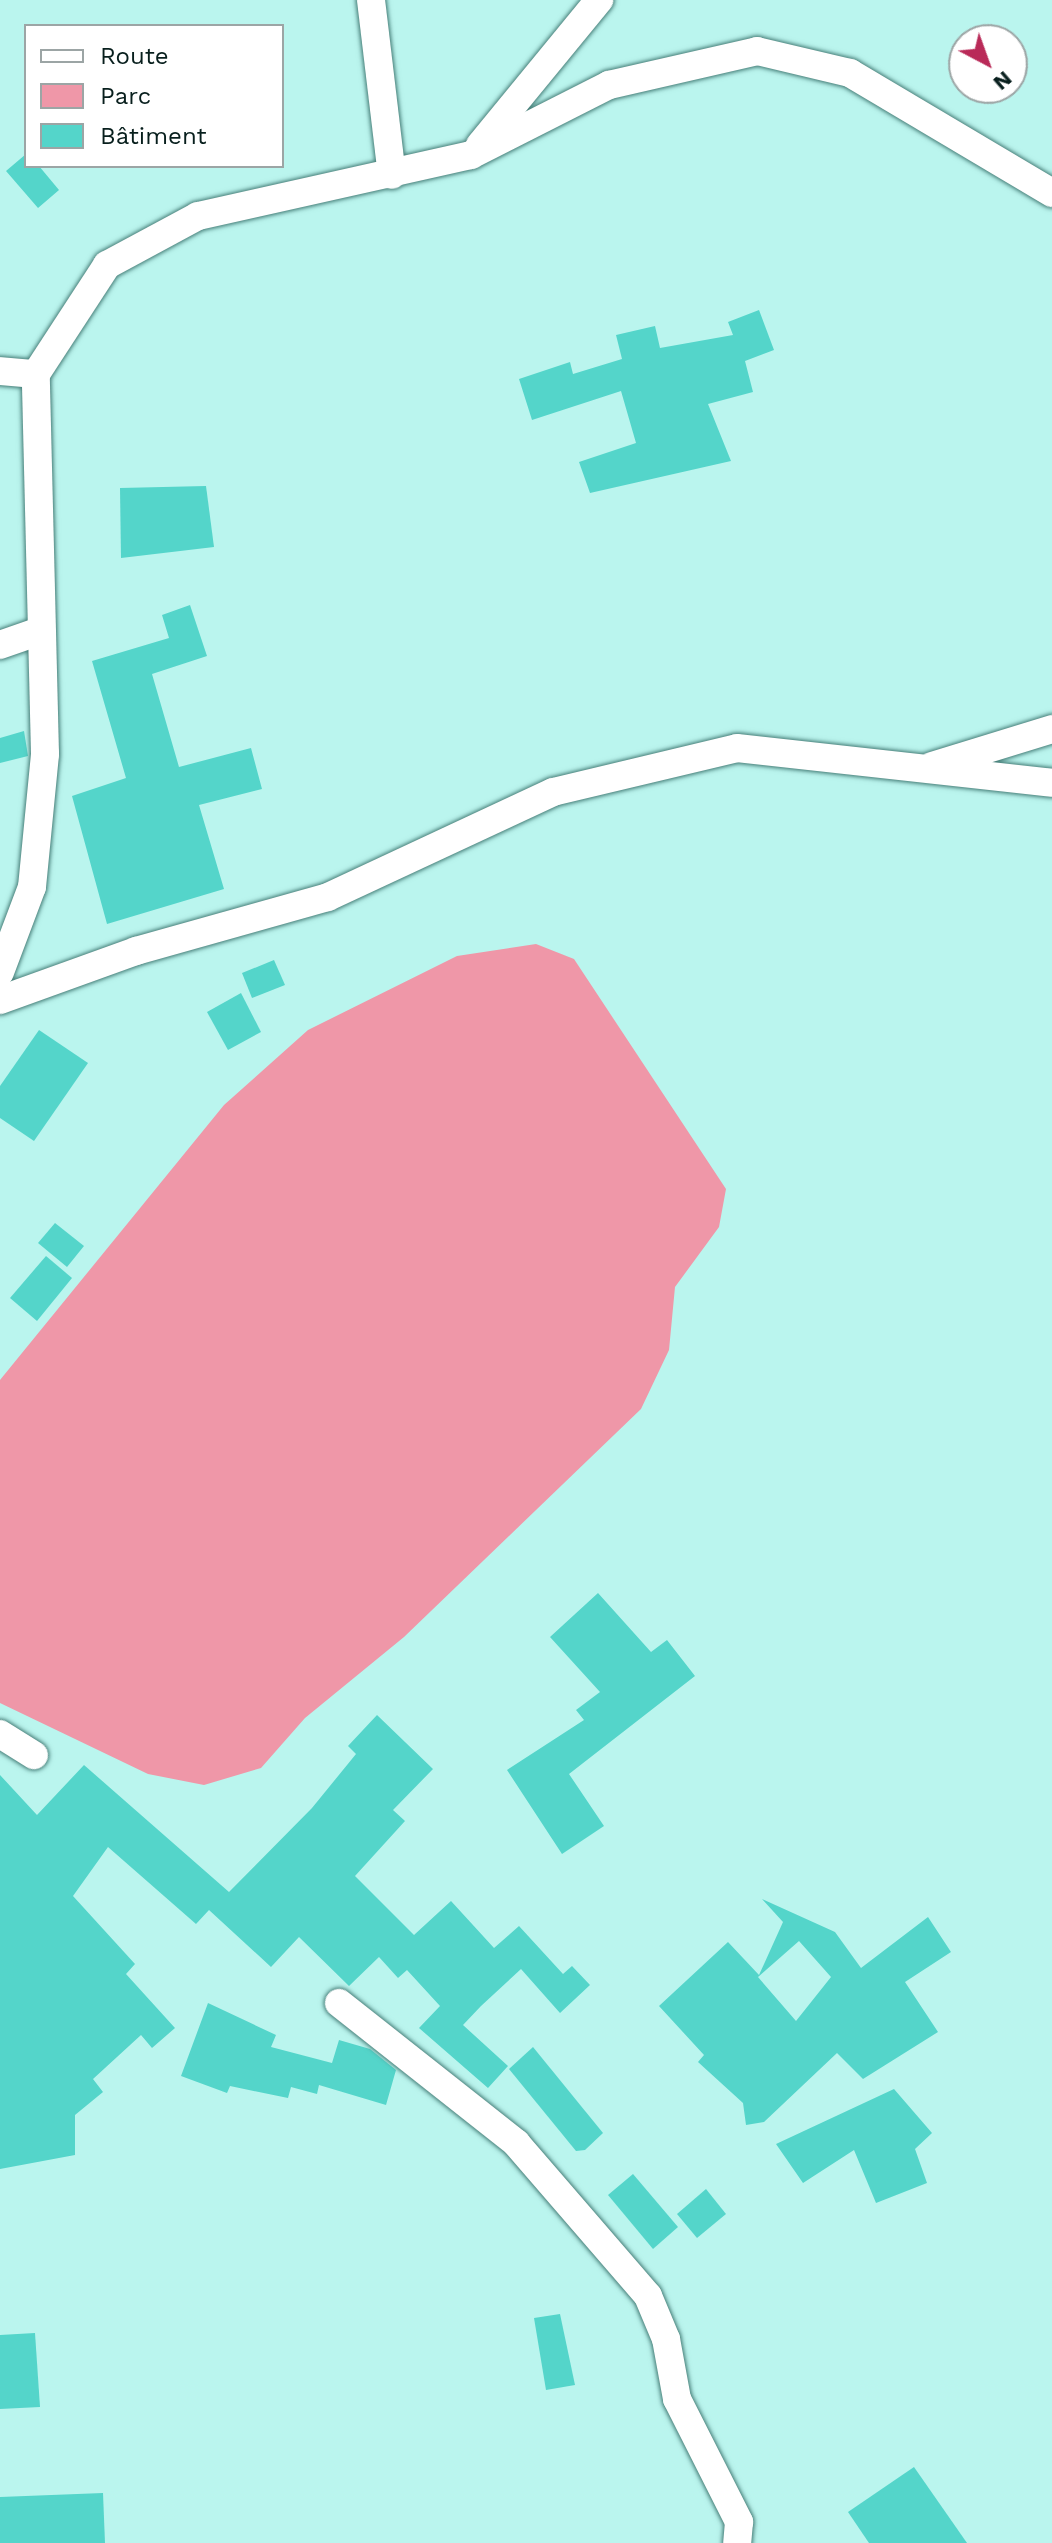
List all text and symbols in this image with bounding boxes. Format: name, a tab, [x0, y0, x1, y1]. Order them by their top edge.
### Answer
legend	[24, 24, 284, 168]
north arrow	[948, 24, 1028, 104]
text: Route	[100, 42, 169, 70]
text: N	[988, 66, 1017, 96]
text: Parc	[100, 82, 151, 110]
text: Bâtiment	[100, 122, 207, 150]

